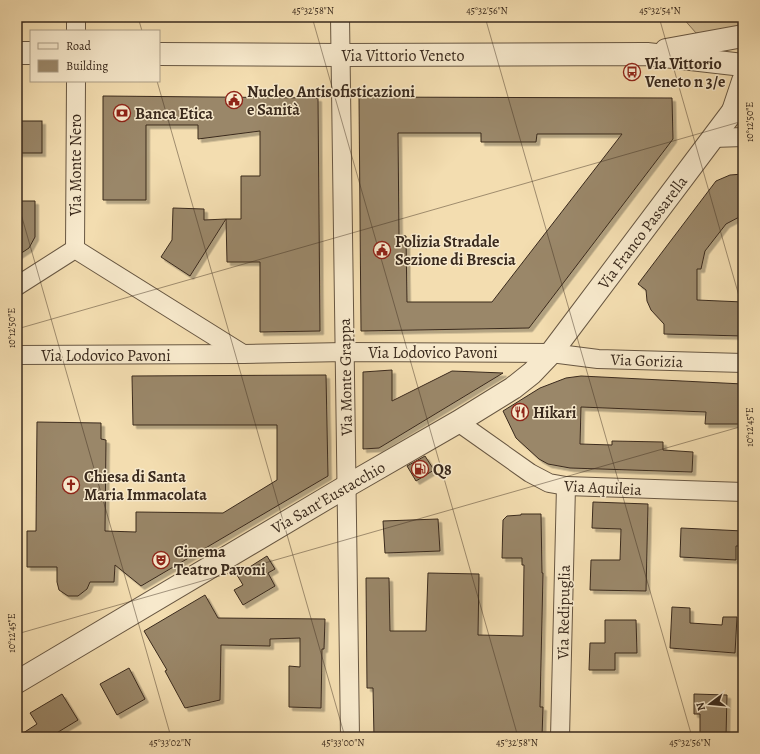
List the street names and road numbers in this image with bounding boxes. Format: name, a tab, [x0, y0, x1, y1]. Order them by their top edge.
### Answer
street label: Via Vittorio Veneto	[340, 45, 465, 67]
street label: Via Monte Nero	[65, 114, 87, 217]
street label: Via Franco Passarella	[592, 171, 693, 295]
street label: Via Monte Grappa	[334, 317, 358, 437]
street label: Via Lodovico Pavoni	[367, 342, 498, 364]
street label: Via Lodovico Pavoni	[40, 345, 171, 367]
street label: Via Gorizia	[609, 349, 684, 373]
street label: Via Sant'Eustacchio	[267, 456, 389, 540]
street label: Via Aquileia	[563, 475, 643, 501]
street label: Via Redipuglia	[552, 564, 576, 661]

